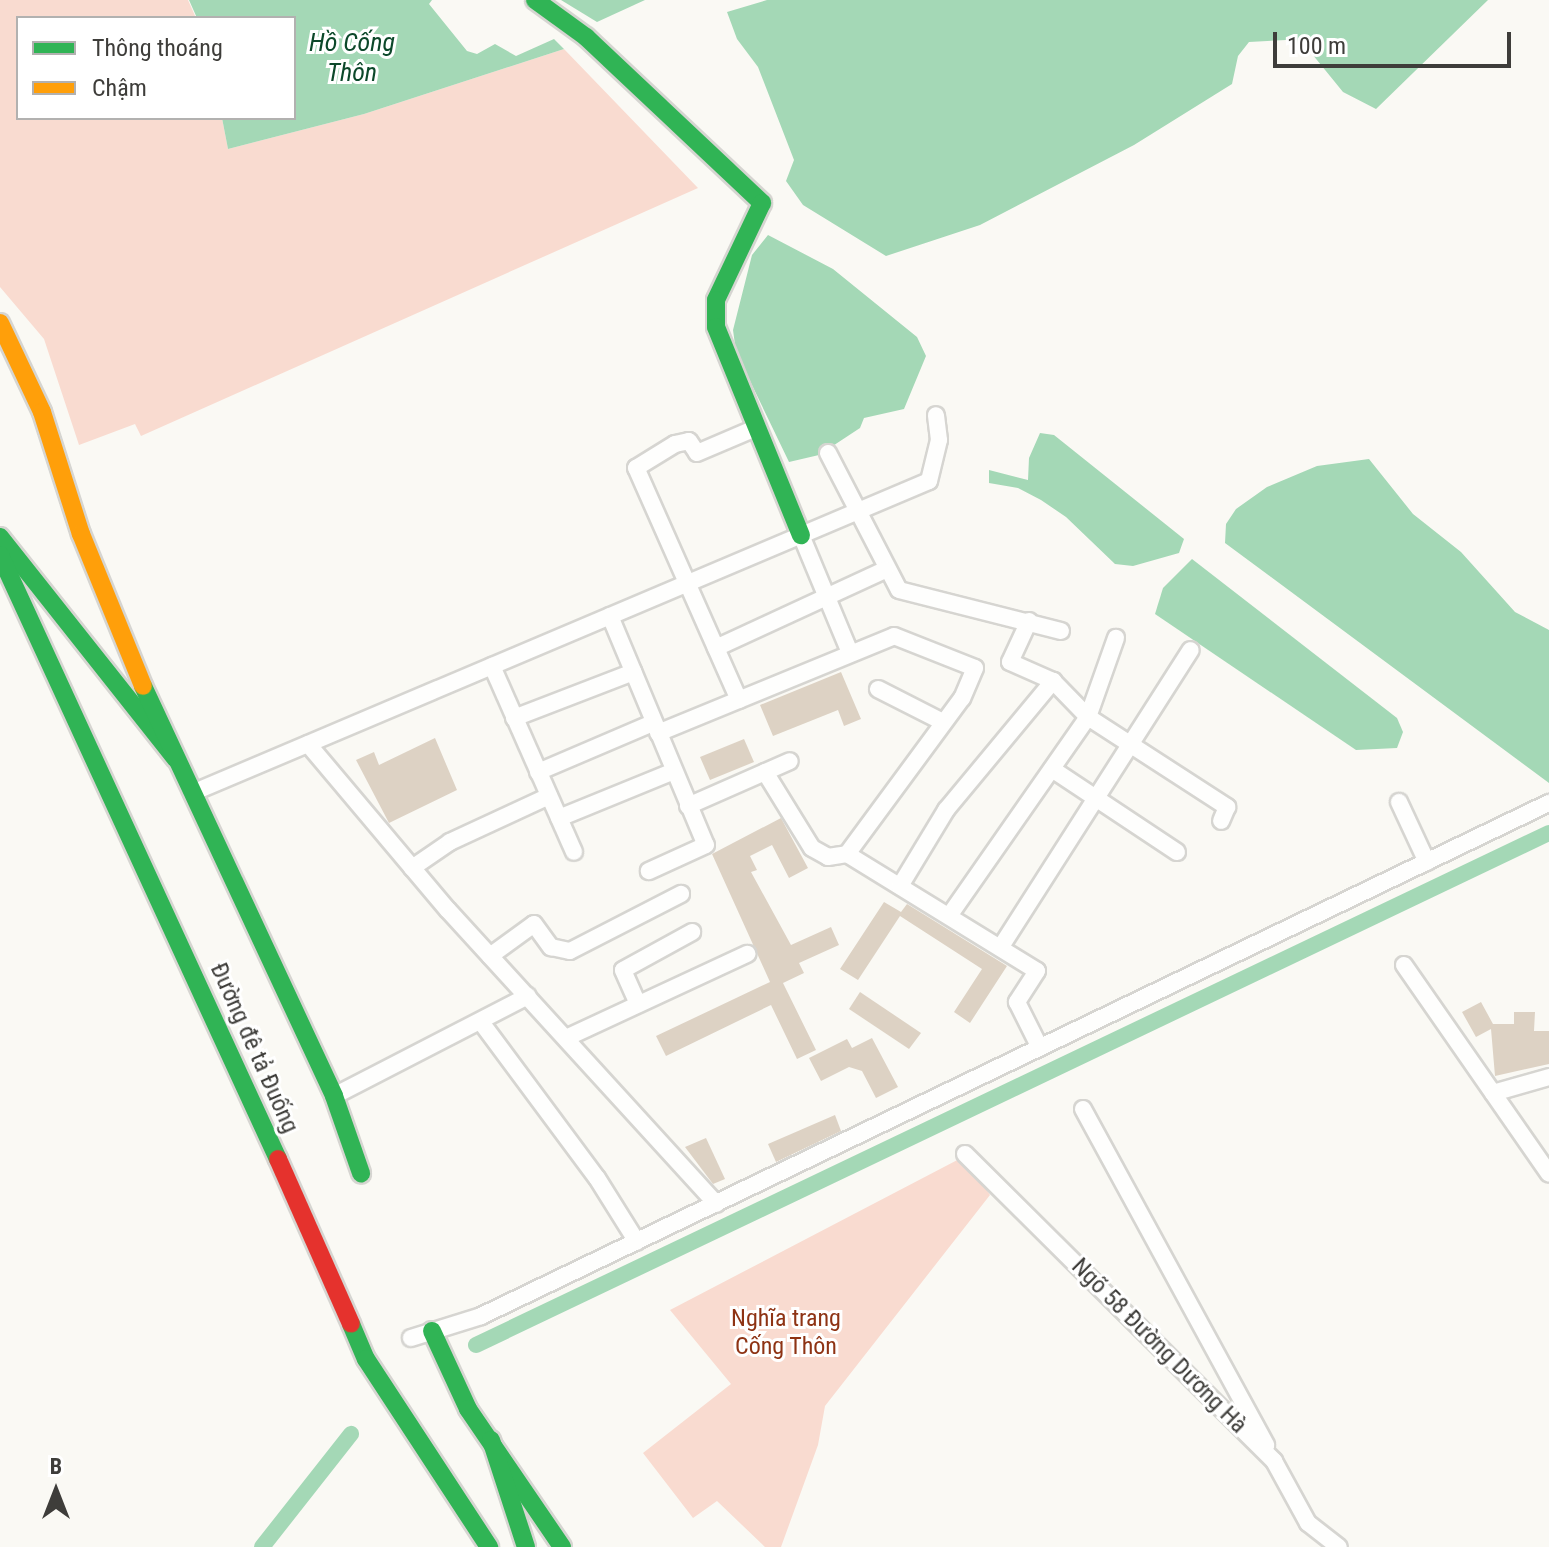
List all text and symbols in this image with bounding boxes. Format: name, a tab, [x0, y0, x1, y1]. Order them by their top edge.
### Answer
legend	[16, 16, 296, 120]
scale bar	[1277, 16, 1515, 66]
water label: Hồ Cống Thôn	[309, 27, 395, 88]
text: 100 m	[1287, 32, 1346, 60]
text: Thông thoáng	[92, 34, 223, 62]
text: Chậm	[92, 74, 147, 102]
street label: Đường đê tả Đuống	[204, 959, 304, 1137]
street label: Ngõ 58 Đường Dương Hà	[1065, 1252, 1253, 1440]
park label: Nghĩa trang Cống Thôn	[731, 1305, 841, 1361]
north arrow	[16, 1451, 96, 1531]
text: B	[50, 1454, 62, 1479]

